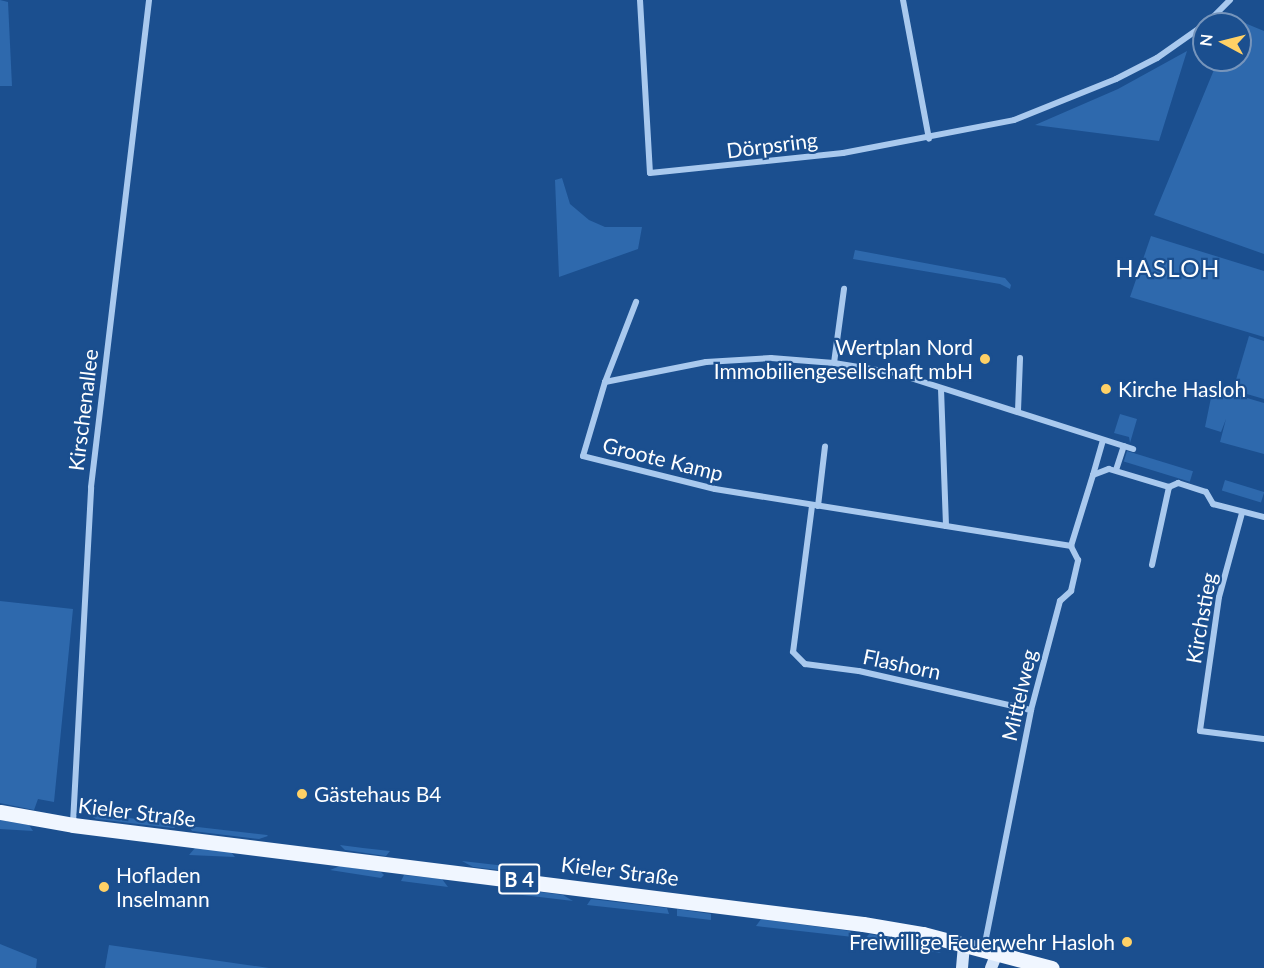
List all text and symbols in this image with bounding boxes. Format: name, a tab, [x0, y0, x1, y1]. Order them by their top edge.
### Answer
north arrow	[1192, 12, 1252, 72]
text: N	[1195, 33, 1216, 47]
street label: Dörpsring	[725, 127, 819, 163]
district label: HASLOH	[1115, 254, 1221, 282]
place label: Wertplan Nord Immobiliengesellschaft mbH	[714, 334, 973, 384]
street label: Kirschenallee	[63, 348, 103, 472]
marker: Wertplan Nord Immobiliengesellschaft mbH	[978, 352, 992, 366]
place label: Kirche Hasloh	[1118, 376, 1246, 402]
marker: Kirche Hasloh	[1099, 382, 1113, 396]
street label: Groote Kamp	[600, 432, 726, 486]
street label: Kirchstieg	[1181, 571, 1221, 665]
street label: Flashorn	[861, 643, 943, 685]
street label: Mittelweg	[996, 647, 1042, 743]
place label: Gästehaus B4	[314, 781, 441, 807]
marker: Gästehaus B4	[295, 787, 309, 801]
street label: Kieler Straße	[77, 792, 197, 832]
street label: Kieler Straße	[560, 851, 680, 891]
place label: Hofladen Inselmann	[116, 862, 210, 912]
road number: B 4	[498, 862, 540, 896]
marker: Hofladen Inselmann	[97, 880, 111, 894]
place label: Freiwillige Feuerwehr Hasloh	[848, 929, 1115, 955]
marker: Freiwillige Feuerwehr Hasloh	[1120, 935, 1134, 949]

